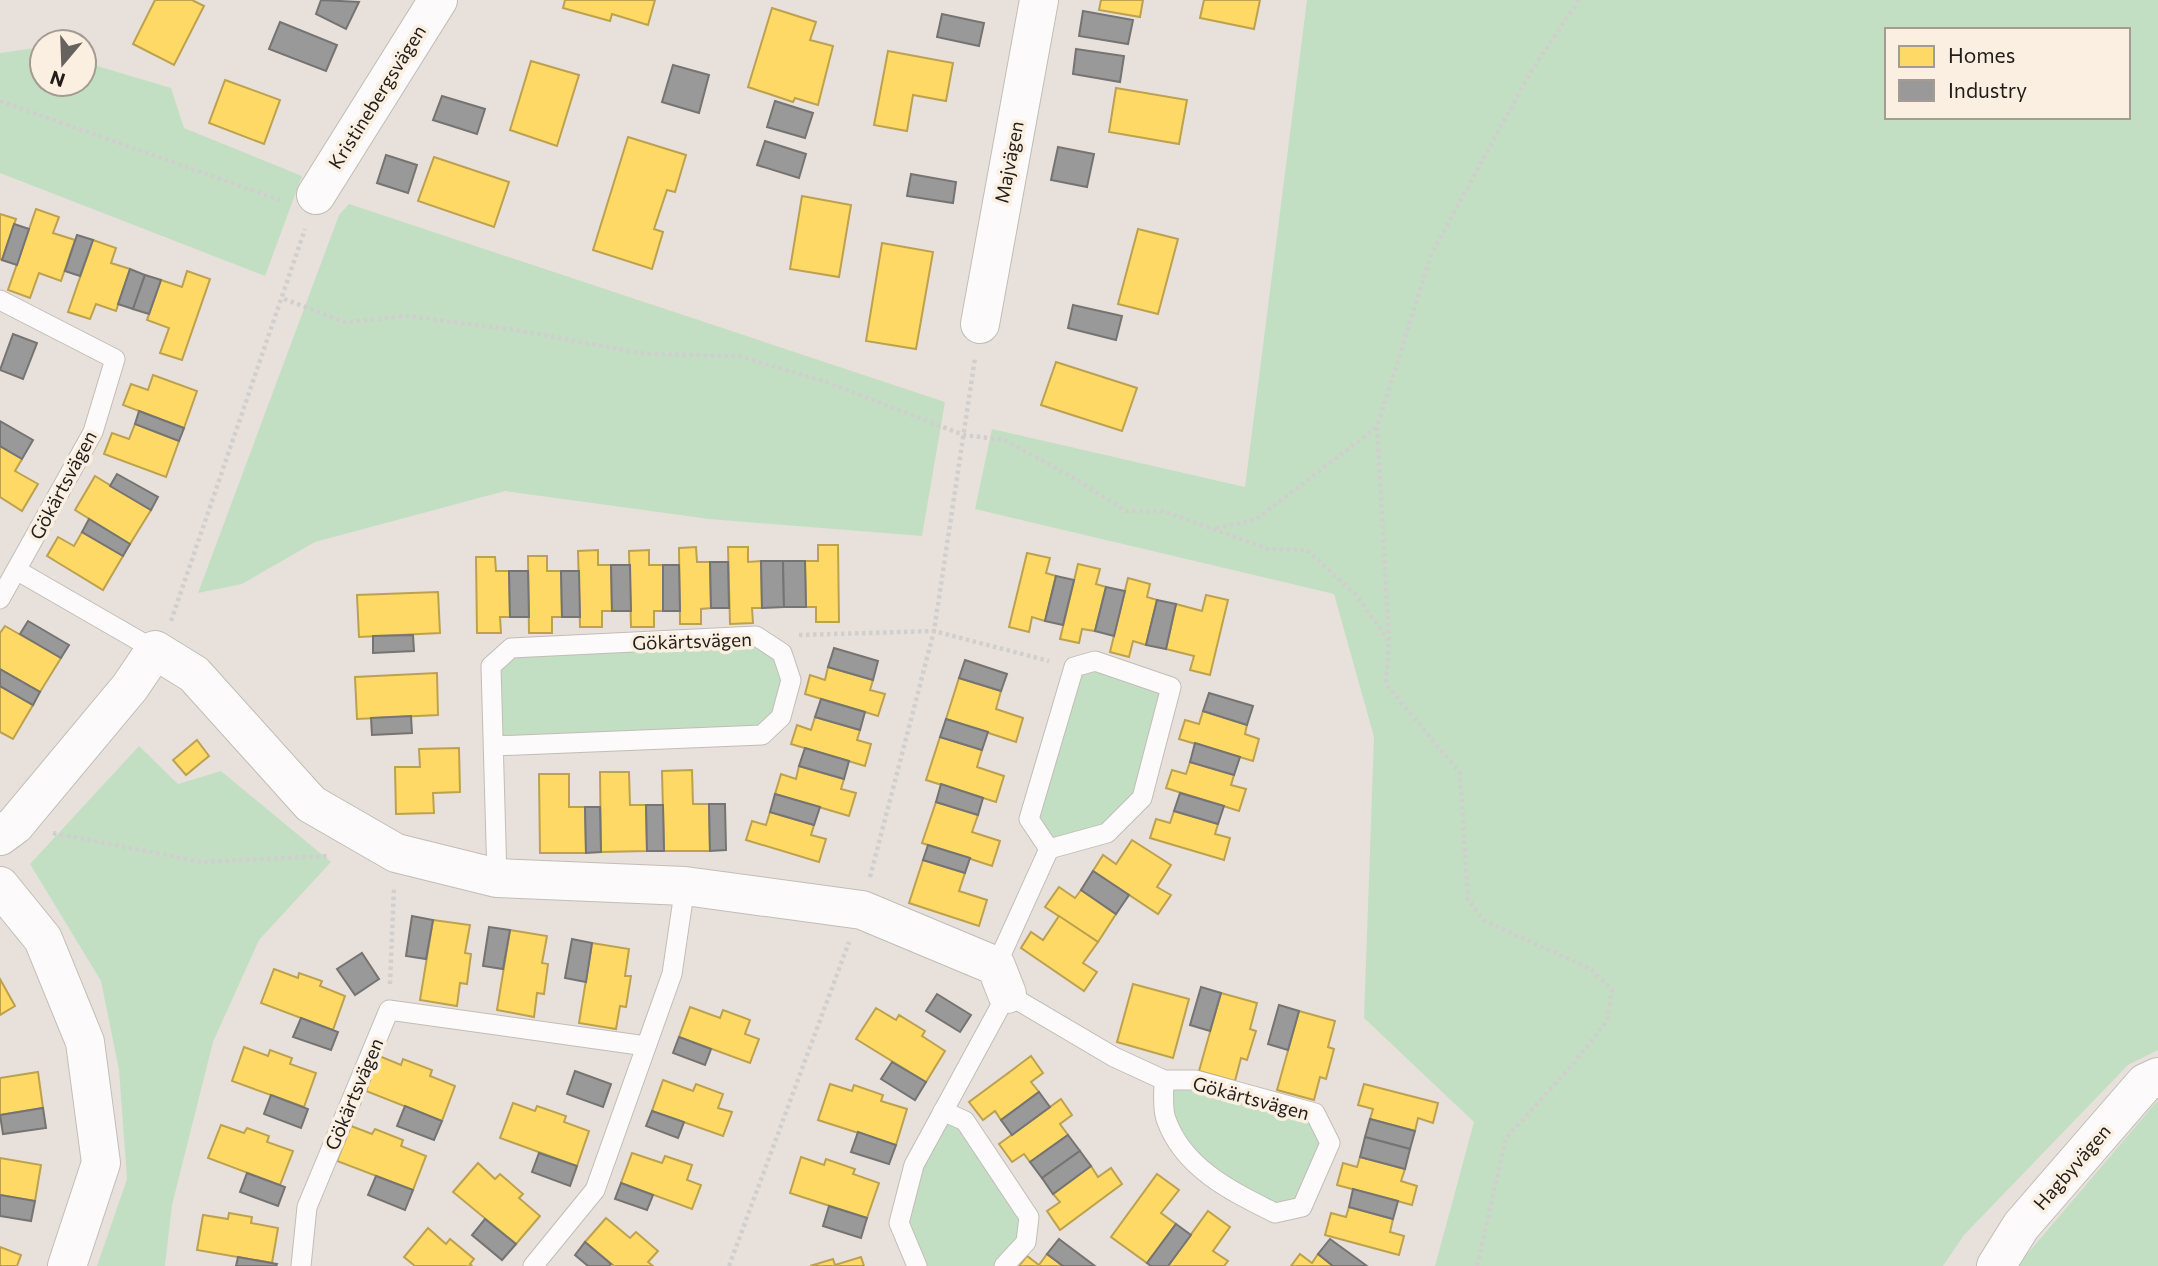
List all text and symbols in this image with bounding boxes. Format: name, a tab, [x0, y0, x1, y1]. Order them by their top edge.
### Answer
street label: Kristinebergsvägen	[323, 20, 430, 173]
north arrow	[28, 28, 98, 98]
legend	[1885, 28, 2130, 119]
text: Homes	[1948, 42, 2015, 67]
text: N	[47, 66, 68, 93]
text: Industry	[1948, 77, 2027, 102]
street label: Majvägen	[989, 119, 1028, 205]
street label: Gökärtsvägen	[24, 427, 101, 543]
street label: Gökärtsvägen	[632, 627, 752, 654]
street label: Gökärtsvägen	[320, 1034, 388, 1153]
street label: Gökärtsvägen	[1190, 1071, 1312, 1124]
street label: Hagbyvägen	[2028, 1119, 2115, 1214]

